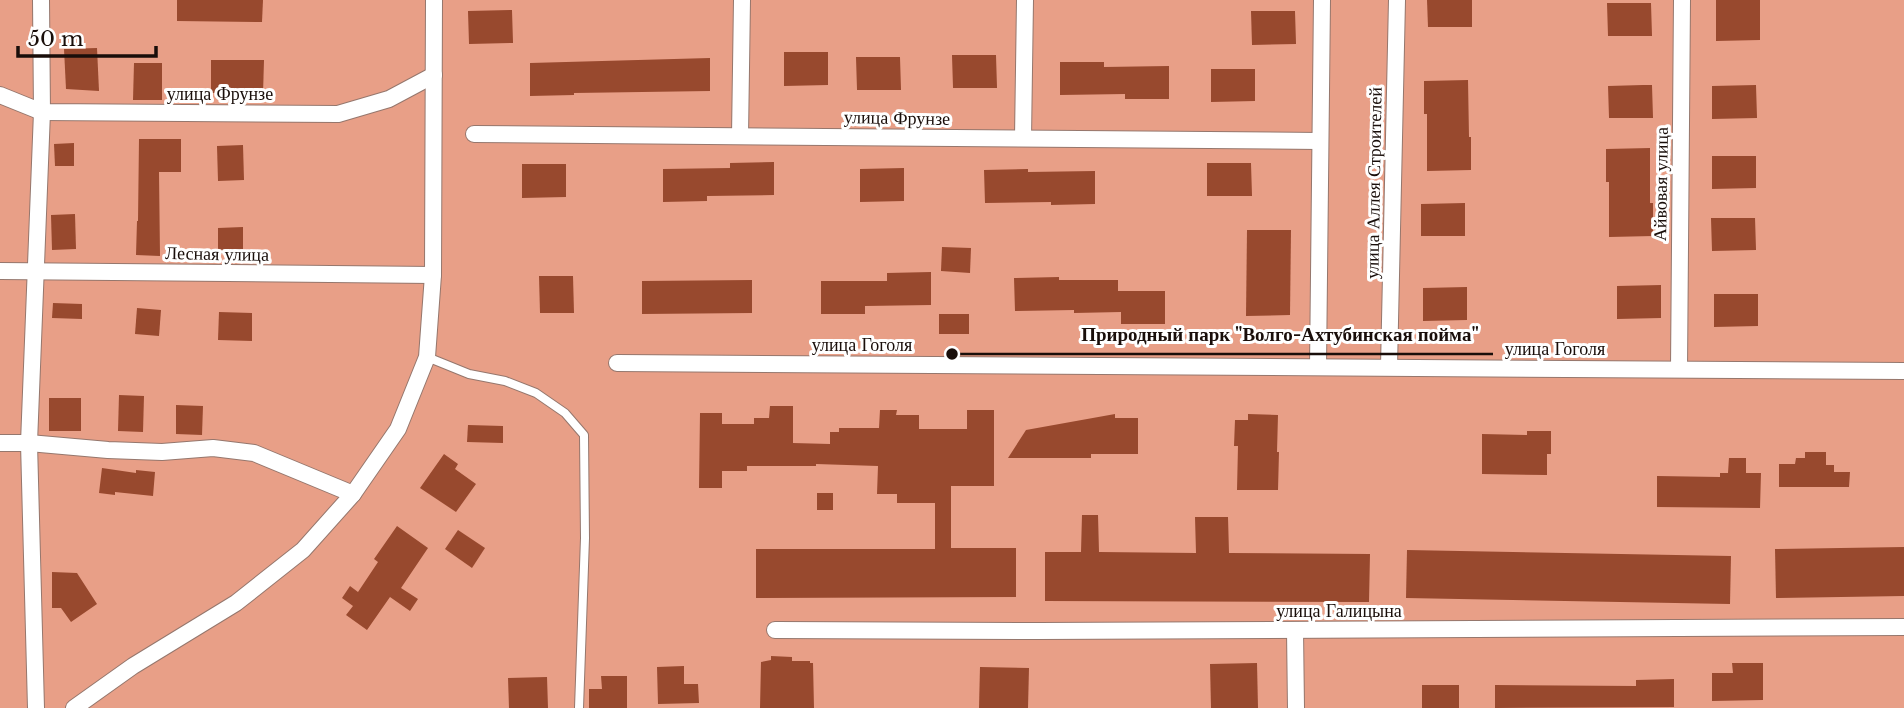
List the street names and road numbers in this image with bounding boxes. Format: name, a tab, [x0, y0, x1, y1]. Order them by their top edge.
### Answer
street label: улица Фрунзе	[167, 83, 273, 105]
street label: улица Аллея Строителей	[1361, 86, 1387, 279]
street label: улица Фрунзе	[844, 106, 950, 130]
street label: Айвовая улица	[1649, 127, 1673, 241]
street label: Лесная улица	[165, 242, 269, 266]
street label: улица Гоголя	[812, 334, 912, 356]
street label: улица Гоголя	[1505, 338, 1605, 360]
street label: улица Галицына	[1276, 600, 1402, 622]

